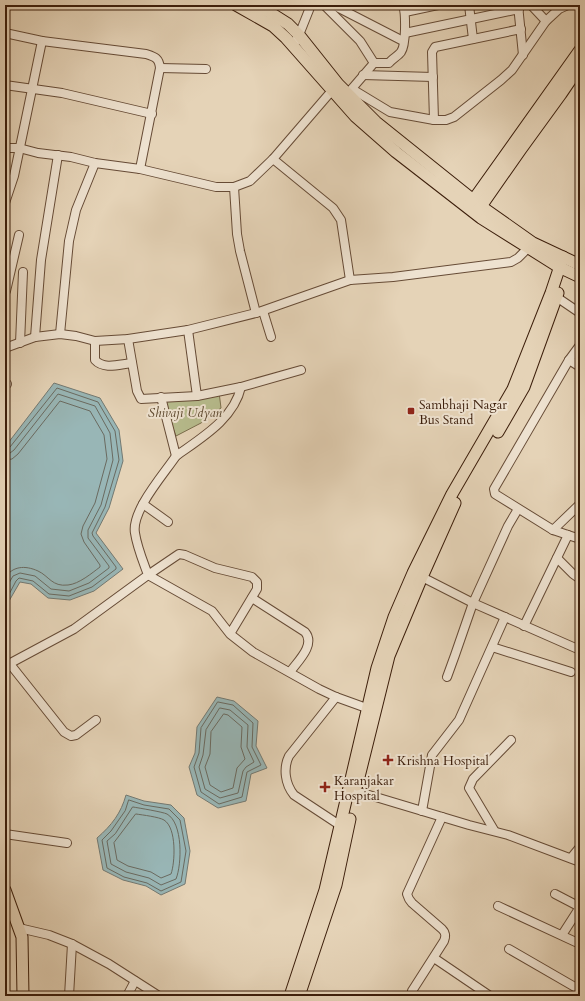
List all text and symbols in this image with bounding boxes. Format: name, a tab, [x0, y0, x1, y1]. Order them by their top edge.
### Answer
place label: Sambhaji Nagar Bus Stand	[419, 396, 507, 429]
park label: Shivaji Udyan	[148, 404, 223, 422]
marker: Sambhaji Nagar Bus Stand	[406, 406, 416, 416]
place label: Krishna Hospital	[397, 752, 490, 770]
marker: Krishna Hospital	[382, 754, 394, 766]
place label: Karanjakar Hospital	[334, 772, 394, 805]
marker: Karanjakar Hospital	[319, 781, 331, 793]

